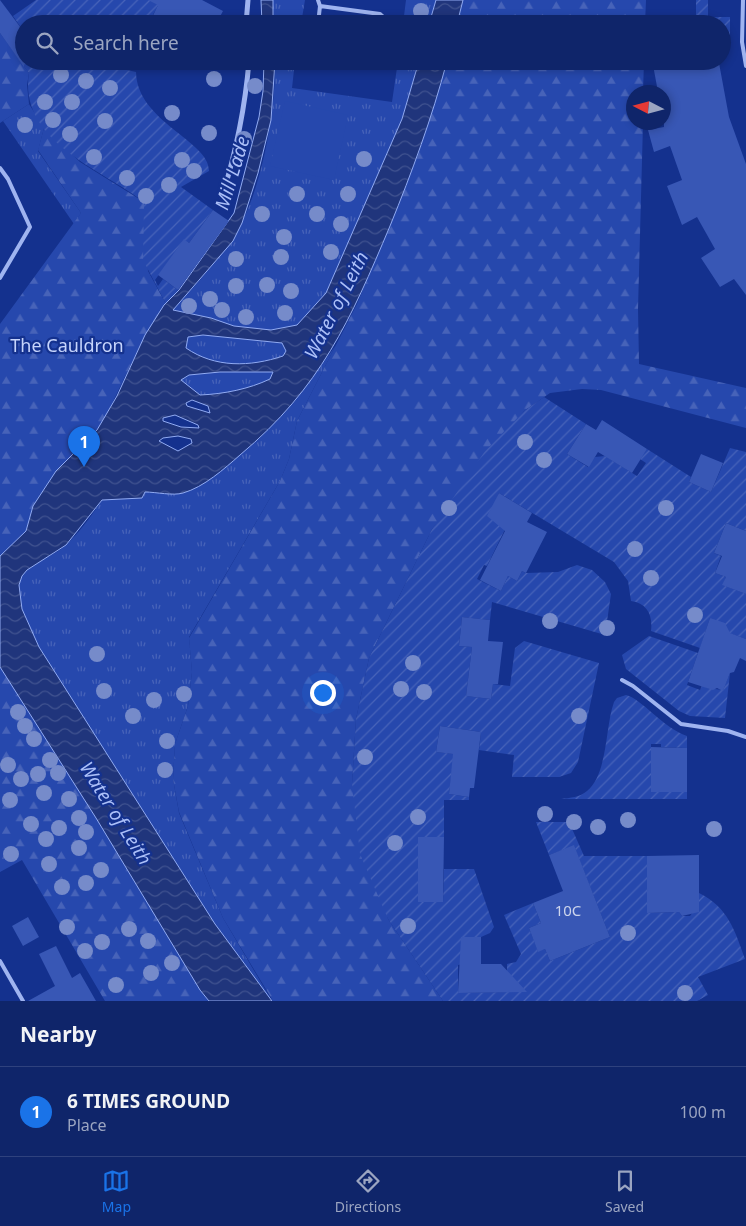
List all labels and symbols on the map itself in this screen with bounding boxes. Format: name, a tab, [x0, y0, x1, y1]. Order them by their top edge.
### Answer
north arrow	[626, 85, 671, 130]
water label: Mill Lade	[208, 133, 256, 213]
water label: Water of Leith	[298, 247, 374, 363]
park label: The Cauldron	[10, 333, 124, 357]
pin: 1	[68, 426, 100, 467]
your location	[310, 680, 336, 706]
water label: Water of Leith	[74, 756, 158, 870]
house number: 10C	[555, 900, 582, 920]

